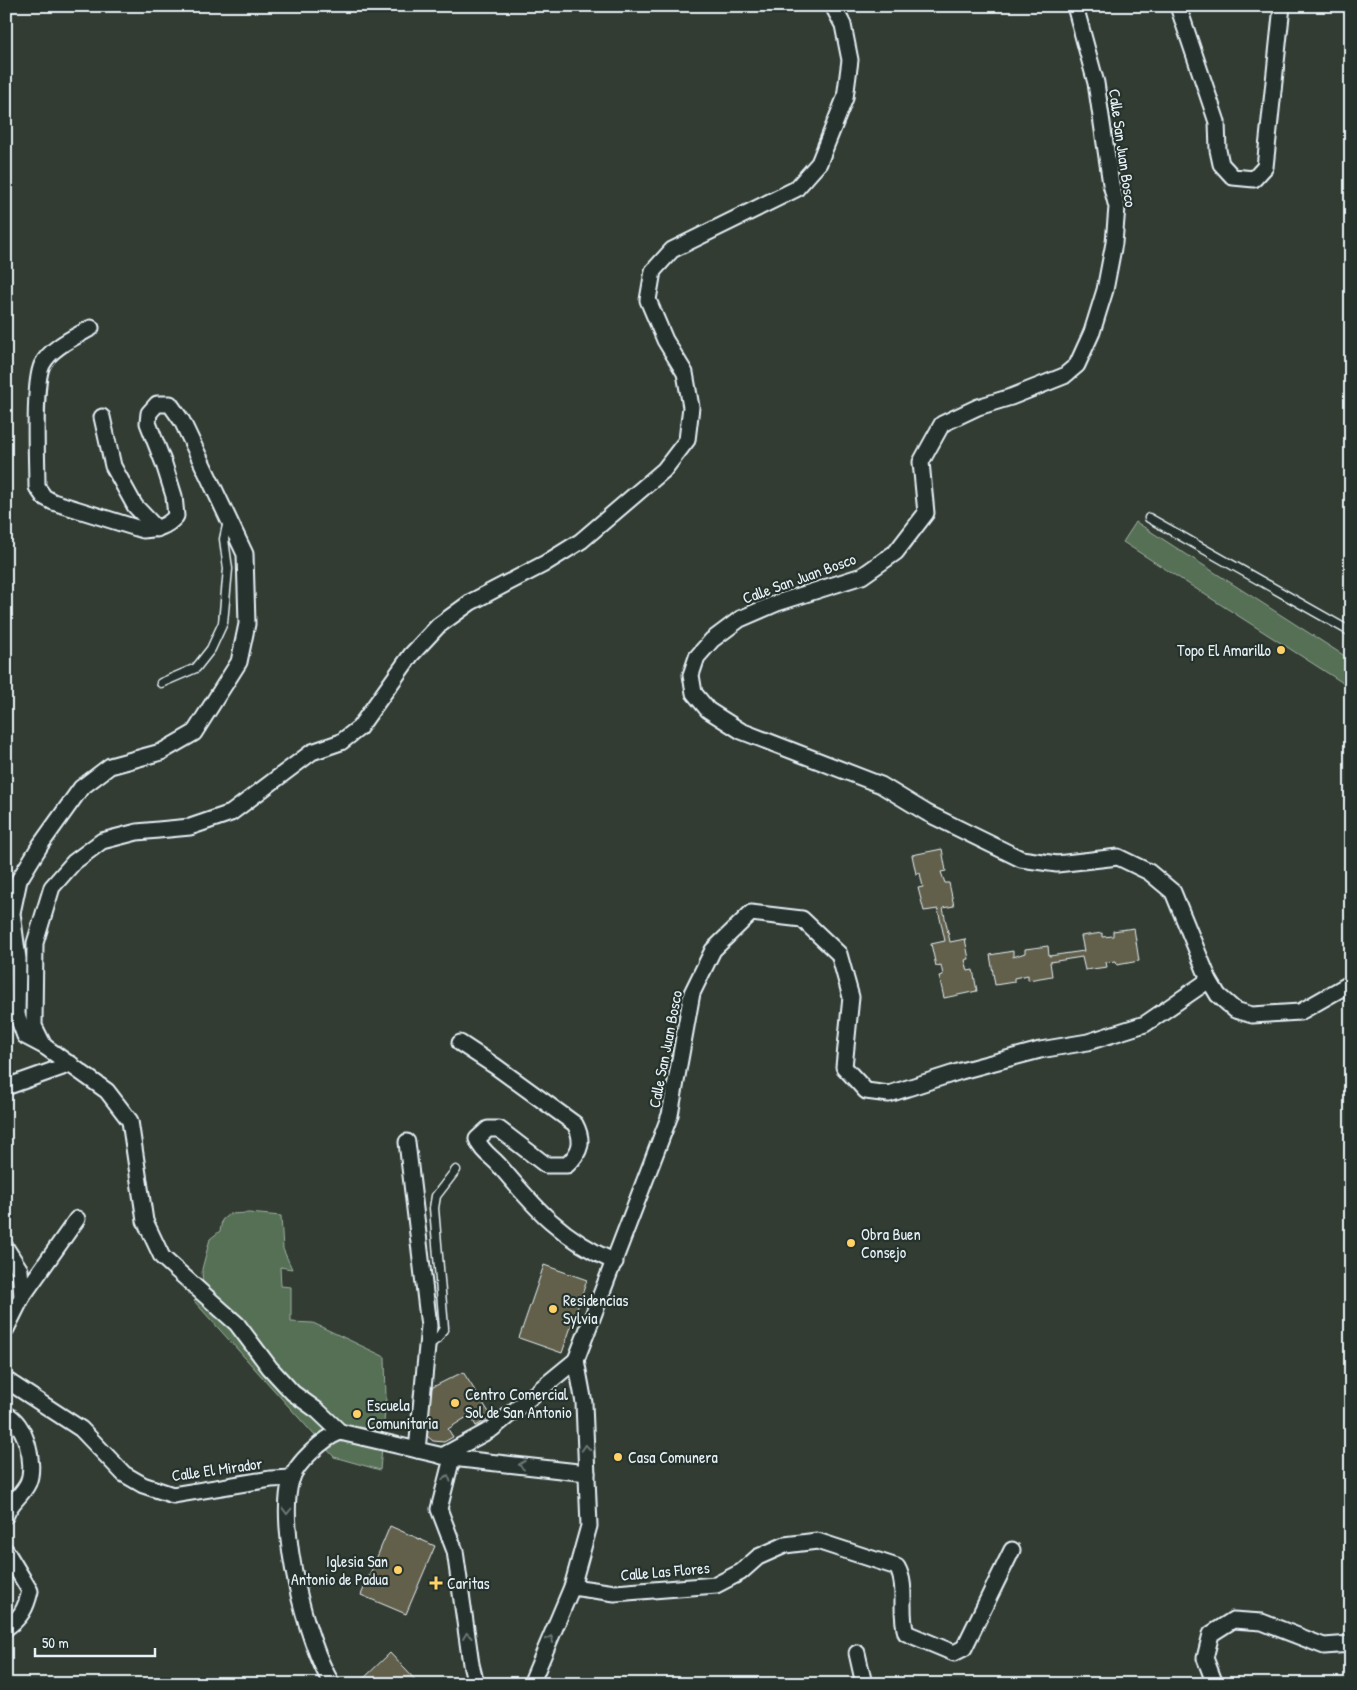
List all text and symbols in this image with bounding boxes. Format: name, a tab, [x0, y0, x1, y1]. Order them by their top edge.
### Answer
street label: Calle San Juan Bosco	[1104, 87, 1142, 209]
street label: Calle San Juan Bosco	[739, 547, 859, 609]
place label: Topo El Amarillo	[1177, 639, 1272, 661]
marker: Topo El Amarillo	[1275, 644, 1287, 656]
street label: Calle San Juan Bosco	[643, 988, 687, 1110]
place label: Obra Buen Consejo	[861, 1223, 921, 1263]
marker: Obra Buen Consejo	[845, 1237, 857, 1249]
place label: Residencias Sylvia	[563, 1289, 628, 1329]
marker: Residencias Sylvia	[547, 1303, 559, 1315]
place label: Centro Comercial Sol de San Antonio	[465, 1383, 572, 1423]
place label: Escuela Comunitaria	[367, 1394, 438, 1434]
marker: Centro Comercial Sol de San Antonio	[449, 1397, 461, 1409]
marker: Escuela Comunitaria	[351, 1408, 363, 1420]
one-way arrow	[581, 1444, 592, 1452]
place label: Casa Comunera	[628, 1446, 718, 1468]
marker: Casa Comunera	[612, 1451, 624, 1463]
street label: Calle El Mirador	[170, 1452, 264, 1486]
one-way arrow	[517, 1460, 525, 1471]
one-way arrow	[441, 1475, 451, 1483]
one-way arrow	[282, 1508, 292, 1515]
place label: Iglesia San Antonio de Padua	[291, 1550, 388, 1590]
street label: Calle Las Flores	[619, 1556, 711, 1586]
marker: Iglesia San Antonio de Padua	[392, 1564, 404, 1576]
place label: Caritas	[447, 1572, 490, 1594]
marker: Caritas	[429, 1576, 443, 1590]
scale bar	[35, 1625, 155, 1657]
text: 50 m	[42, 1632, 69, 1653]
one-way arrow	[462, 1632, 473, 1640]
one-way arrow	[543, 1635, 554, 1644]

